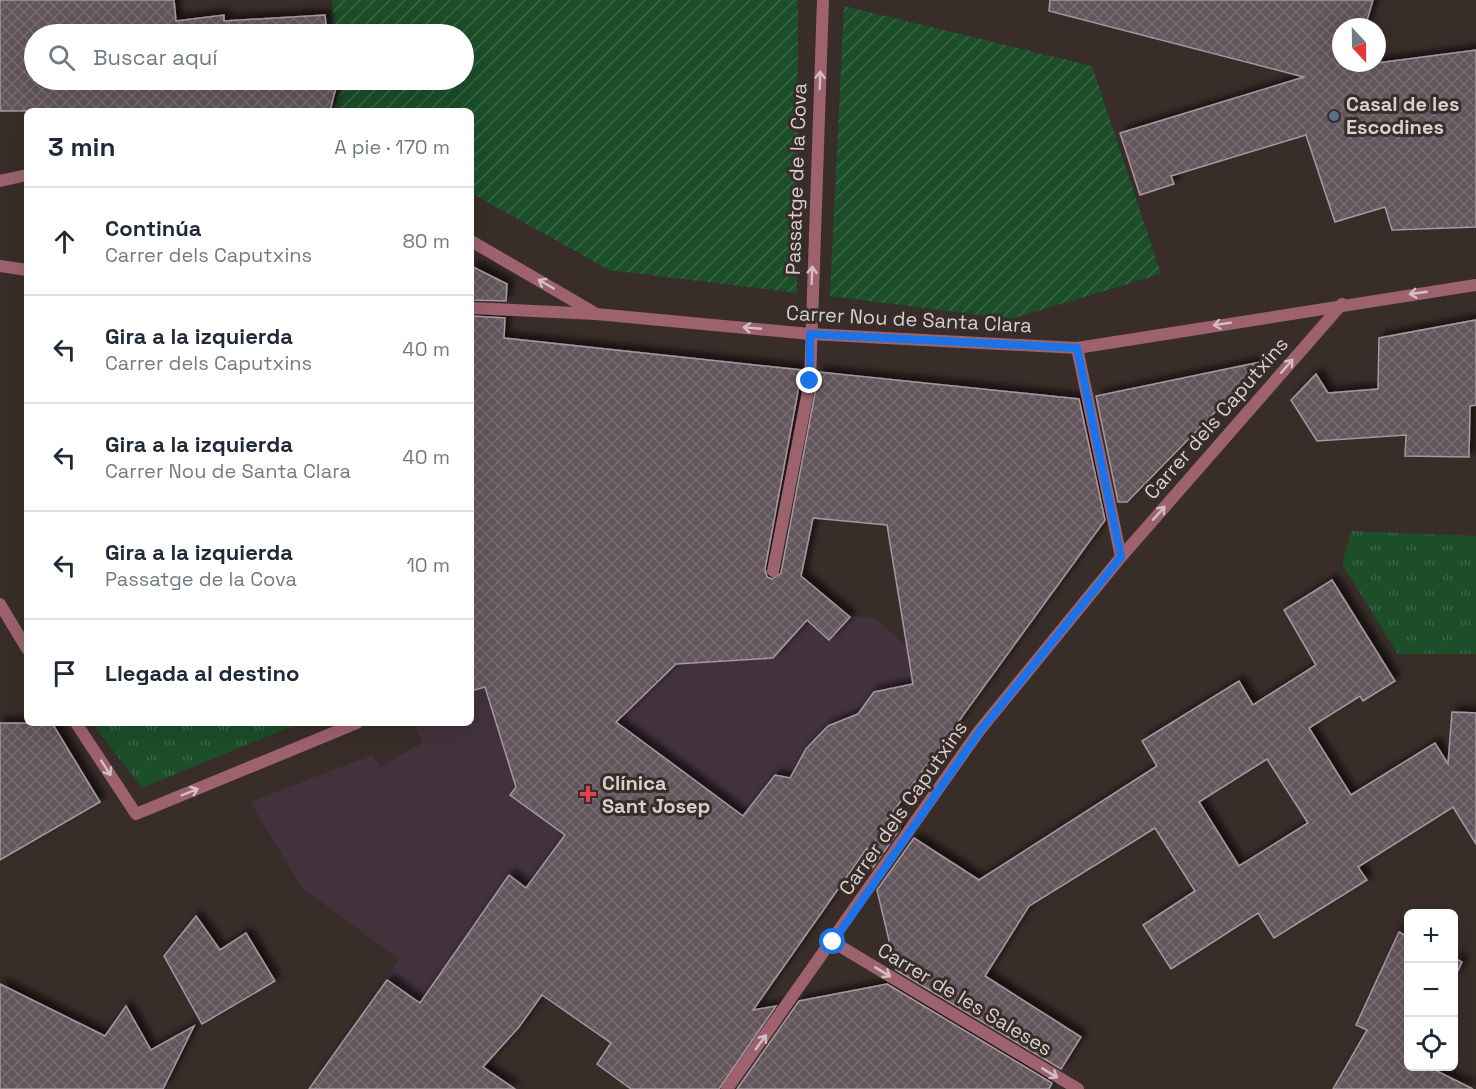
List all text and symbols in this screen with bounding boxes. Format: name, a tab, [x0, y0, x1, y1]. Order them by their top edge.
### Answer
north arrow	[1332, 18, 1386, 72]
search box	[24, 24, 474, 90]
icon: search	[45, 41, 78, 74]
text: Buscar aquí	[93, 43, 218, 71]
one-way arrow	[814, 71, 825, 91]
street label: Passatge de la Cova	[780, 83, 812, 275]
place label: Casal de les Escodines	[1346, 91, 1459, 140]
marker: Casal de les Escodines	[1327, 109, 1341, 123]
text: 3 min	[48, 130, 116, 164]
text: A pie · 170 m	[334, 134, 450, 160]
text: Continúa	[105, 214, 201, 242]
icon: ahead	[48, 225, 81, 258]
text: 80 m	[402, 228, 450, 254]
text: Carrer dels Caputxins	[105, 242, 312, 268]
one-way arrow	[807, 266, 818, 286]
one-way arrow	[538, 278, 555, 290]
one-way arrow	[1409, 288, 1429, 299]
street label: Carrer Nou de Santa Clara	[786, 300, 1032, 338]
one-way arrow	[1212, 319, 1232, 330]
text: Gira a la izquierda	[105, 322, 293, 350]
one-way arrow	[742, 322, 762, 333]
street label: Carrer dels Caputxins	[1138, 331, 1294, 505]
icon: left	[48, 333, 81, 366]
text: 40 m	[402, 336, 450, 362]
text: Carrer dels Caputxins	[105, 350, 312, 376]
one-way arrow	[1280, 359, 1294, 374]
route end	[796, 367, 822, 393]
text: Gira a la izquierda	[105, 430, 293, 458]
icon: left	[48, 441, 81, 474]
text: 40 m	[402, 444, 450, 470]
text: Carrer Nou de Santa Clara	[105, 458, 351, 484]
one-way arrow	[1152, 506, 1166, 521]
text: Gira a la izquierda	[105, 538, 293, 566]
icon: left	[48, 549, 81, 582]
text: 10 m	[406, 552, 450, 578]
text: Passatge de la Cova	[105, 566, 297, 592]
icon: arrive	[48, 657, 81, 690]
text: Llegada al destino	[105, 659, 299, 687]
street label: Carrer dels Caputxins	[833, 716, 973, 900]
one-way arrow	[100, 760, 112, 776]
place label: Clínica Sant Josep	[602, 770, 710, 819]
marker: Clínica Sant Josep	[579, 785, 597, 803]
one-way arrow	[180, 786, 199, 797]
map controls	[1404, 909, 1458, 1071]
button: +	[1404, 909, 1458, 963]
route start	[819, 928, 845, 954]
street label: Carrer de les Saleses	[873, 937, 1057, 1061]
button: −	[1404, 963, 1458, 1017]
one-way arrow	[874, 967, 891, 979]
button: locate	[1404, 1017, 1458, 1071]
one-way arrow	[755, 1034, 767, 1050]
one-way arrow	[1041, 1067, 1058, 1079]

